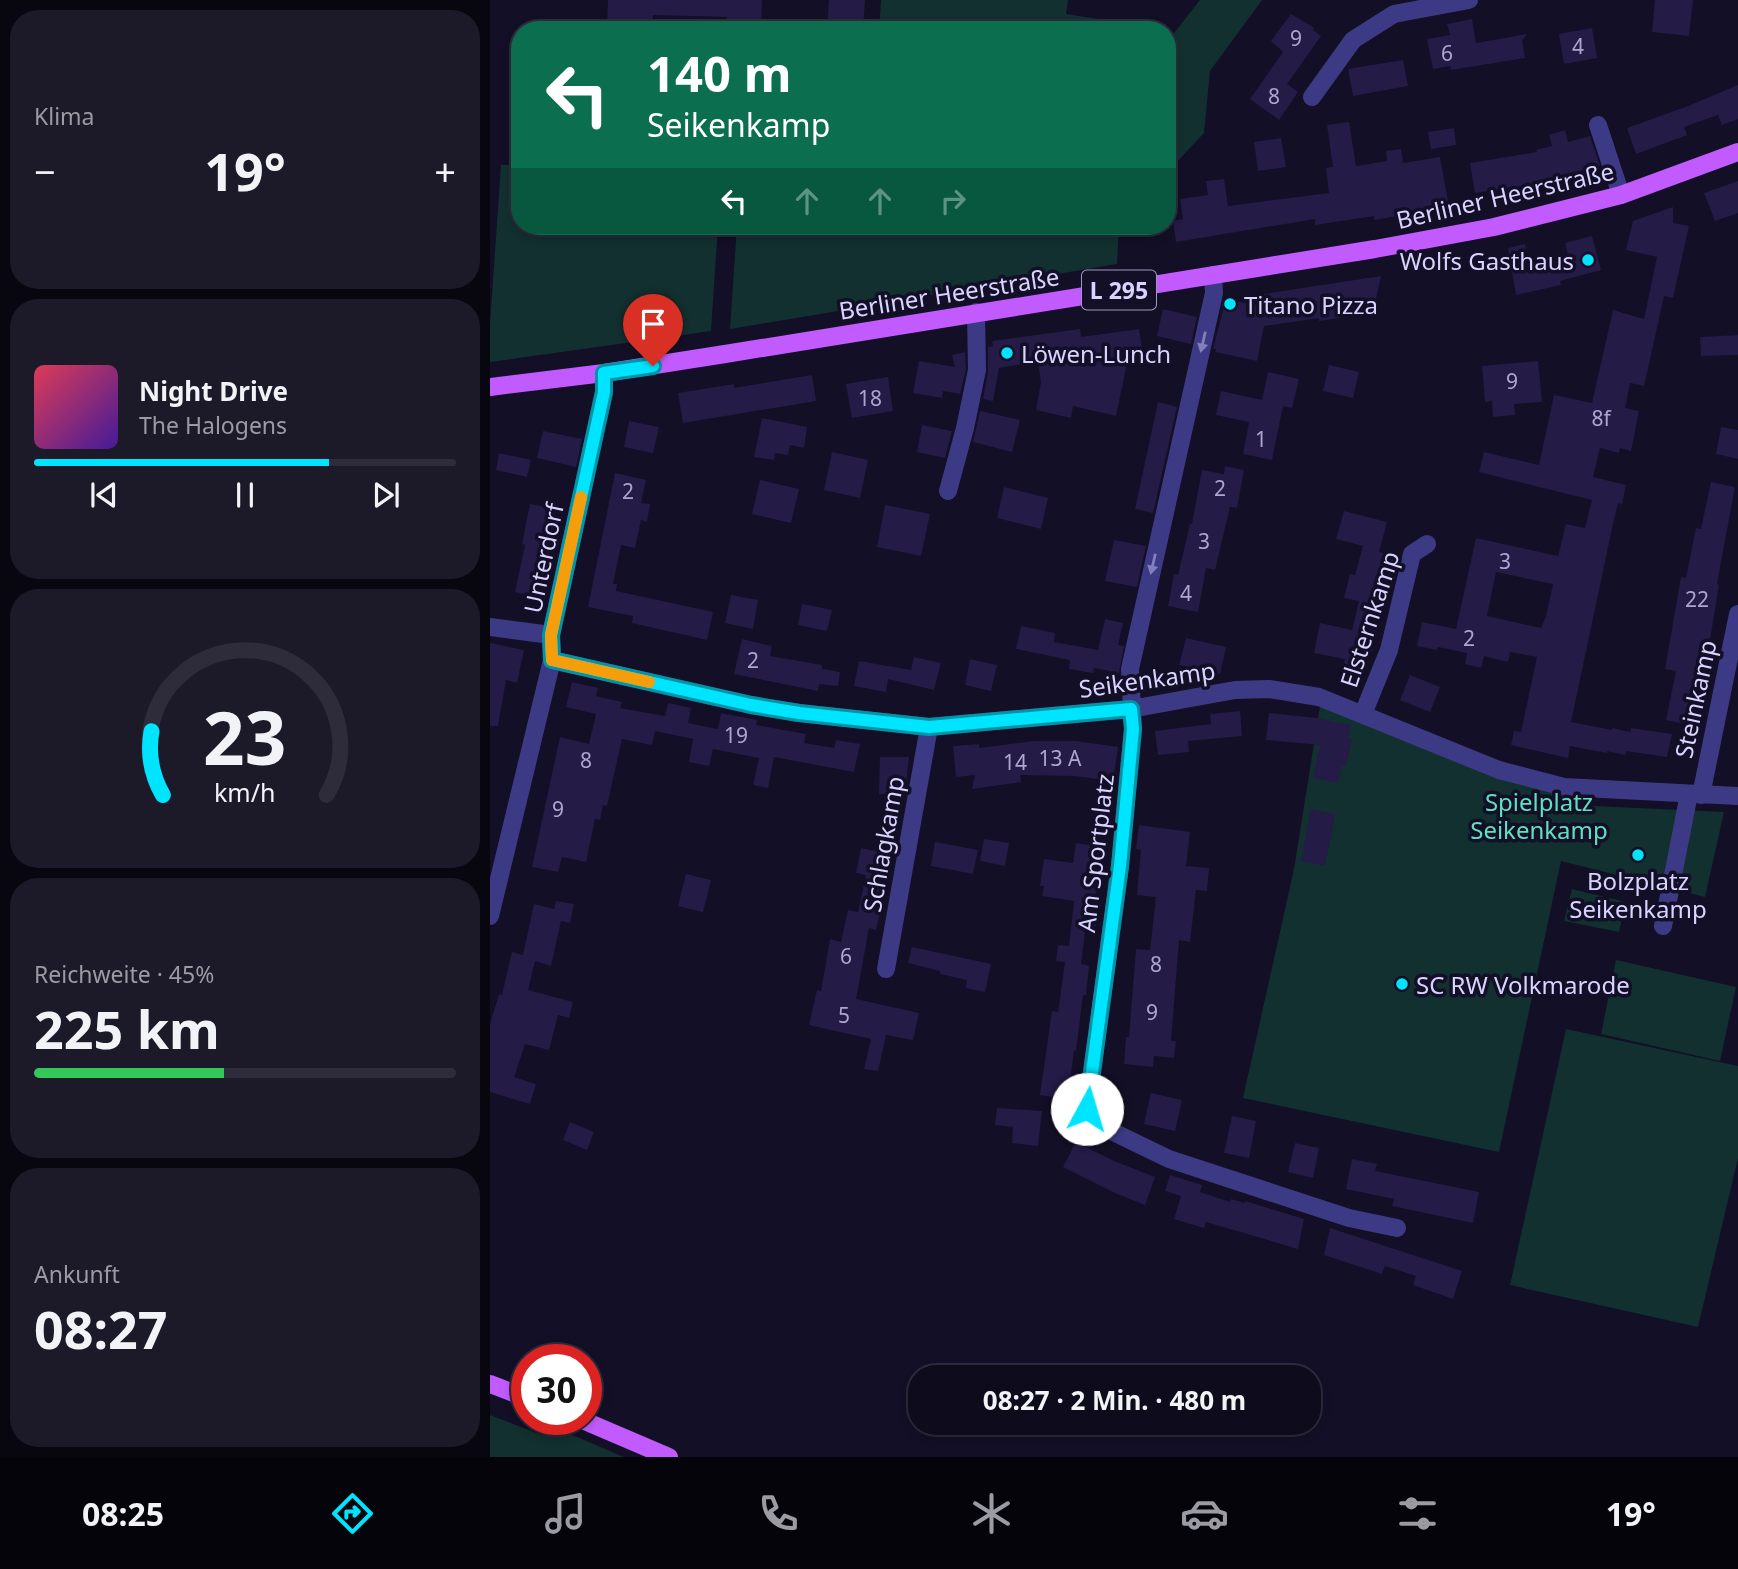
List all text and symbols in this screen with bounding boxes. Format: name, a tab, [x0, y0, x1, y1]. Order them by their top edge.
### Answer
house number: 9	[1290, 24, 1302, 52]
house number: 4	[1572, 32, 1584, 60]
house number: 6	[1441, 39, 1453, 67]
text: 140 m	[647, 40, 792, 106]
icon: left	[532, 49, 623, 140]
house number: 8	[1268, 82, 1280, 110]
text: Klima	[34, 100, 95, 132]
text: Seikenkamp	[647, 103, 830, 146]
text: 19°	[204, 135, 286, 206]
text: −	[34, 145, 56, 197]
text: +	[434, 145, 456, 197]
street label: Berliner Heerstraße	[1393, 154, 1617, 236]
icon: left	[715, 182, 753, 220]
icon: ahead	[788, 182, 826, 220]
icon: ahead	[861, 182, 899, 220]
icon: right	[934, 182, 972, 220]
place label: Wolfs Gasthaus	[1400, 244, 1574, 277]
marker: Wolfs Gasthaus	[1580, 252, 1596, 268]
street label: Berliner Heerstraße	[837, 259, 1061, 327]
road number: L 295	[1082, 270, 1156, 310]
place label: Titano Pizza	[1244, 288, 1378, 321]
pin	[623, 294, 683, 366]
marker: Titano Pizza	[1222, 296, 1238, 312]
icon: arrive	[634, 305, 672, 343]
one-way arrow	[1198, 331, 1209, 353]
place label: Löwen-Lunch	[1021, 337, 1171, 370]
marker: Löwen-Lunch	[999, 345, 1015, 361]
house number: 9	[1506, 367, 1518, 395]
text: Night Drive	[139, 373, 288, 409]
house number: 18	[858, 384, 882, 412]
house number: 8f	[1591, 404, 1612, 432]
text: The Halogens	[139, 409, 287, 441]
house number: 1	[1255, 425, 1267, 453]
house number: 2	[1214, 474, 1226, 502]
icon: previous	[85, 476, 123, 514]
icon: pause	[226, 476, 264, 514]
icon: next	[367, 476, 405, 514]
house number: 2	[622, 477, 634, 505]
street label: Unterdorf	[515, 498, 571, 616]
house number: 3	[1198, 527, 1210, 555]
street label: Elsternkamp	[1331, 547, 1407, 691]
house number: 3	[1499, 547, 1511, 575]
one-way arrow	[1148, 553, 1159, 575]
house number: 4	[1180, 579, 1192, 607]
house number: 22	[1685, 585, 1709, 613]
house number: 2	[1463, 624, 1475, 652]
street label: Steinkamp	[1666, 637, 1724, 761]
house number: 2	[747, 646, 759, 674]
street label: Seikenkamp	[1077, 653, 1217, 705]
text: 23	[203, 687, 287, 786]
house number: 19	[724, 721, 748, 749]
house number: 13 A	[1039, 744, 1082, 772]
house number: 8	[580, 746, 592, 774]
house number: 14	[1003, 748, 1027, 776]
street label: Am Sportplatz	[1069, 772, 1121, 934]
street label: Schlagkamp	[855, 773, 911, 915]
text: km/h	[214, 774, 276, 808]
park label: Spielplatz Seikenkamp	[1470, 785, 1608, 846]
house number: 9	[552, 795, 564, 823]
marker: Bolzplatz Seikenkamp	[1630, 847, 1646, 863]
place label: Bolzplatz Seikenkamp	[1569, 864, 1707, 925]
house number: 6	[840, 942, 852, 970]
house number: 8	[1150, 950, 1162, 978]
text: Reichweite · 45%	[34, 958, 214, 990]
place label: SC RW Volkmarode	[1416, 968, 1630, 1001]
marker: SC RW Volkmarode	[1394, 976, 1410, 992]
text: 225 km	[34, 993, 220, 1064]
house number: 9	[1146, 998, 1158, 1026]
house number: 5	[838, 1001, 850, 1029]
position arrow	[1050, 1072, 1124, 1146]
text: Ankunft	[34, 1258, 120, 1290]
text: 08:27	[34, 1293, 168, 1364]
speed limit sign: 30	[511, 1344, 602, 1435]
text: 08:27 · 2 Min. · 480 m	[983, 1382, 1246, 1418]
icon: directions	[328, 1489, 377, 1538]
icon: music	[541, 1489, 590, 1538]
icon: phone	[754, 1489, 803, 1538]
icon: climate	[967, 1489, 1016, 1538]
icon: car	[1180, 1489, 1229, 1538]
icon: filters	[1393, 1489, 1442, 1538]
text: 08:25	[82, 1492, 164, 1535]
text: 19°	[1606, 1492, 1656, 1535]

